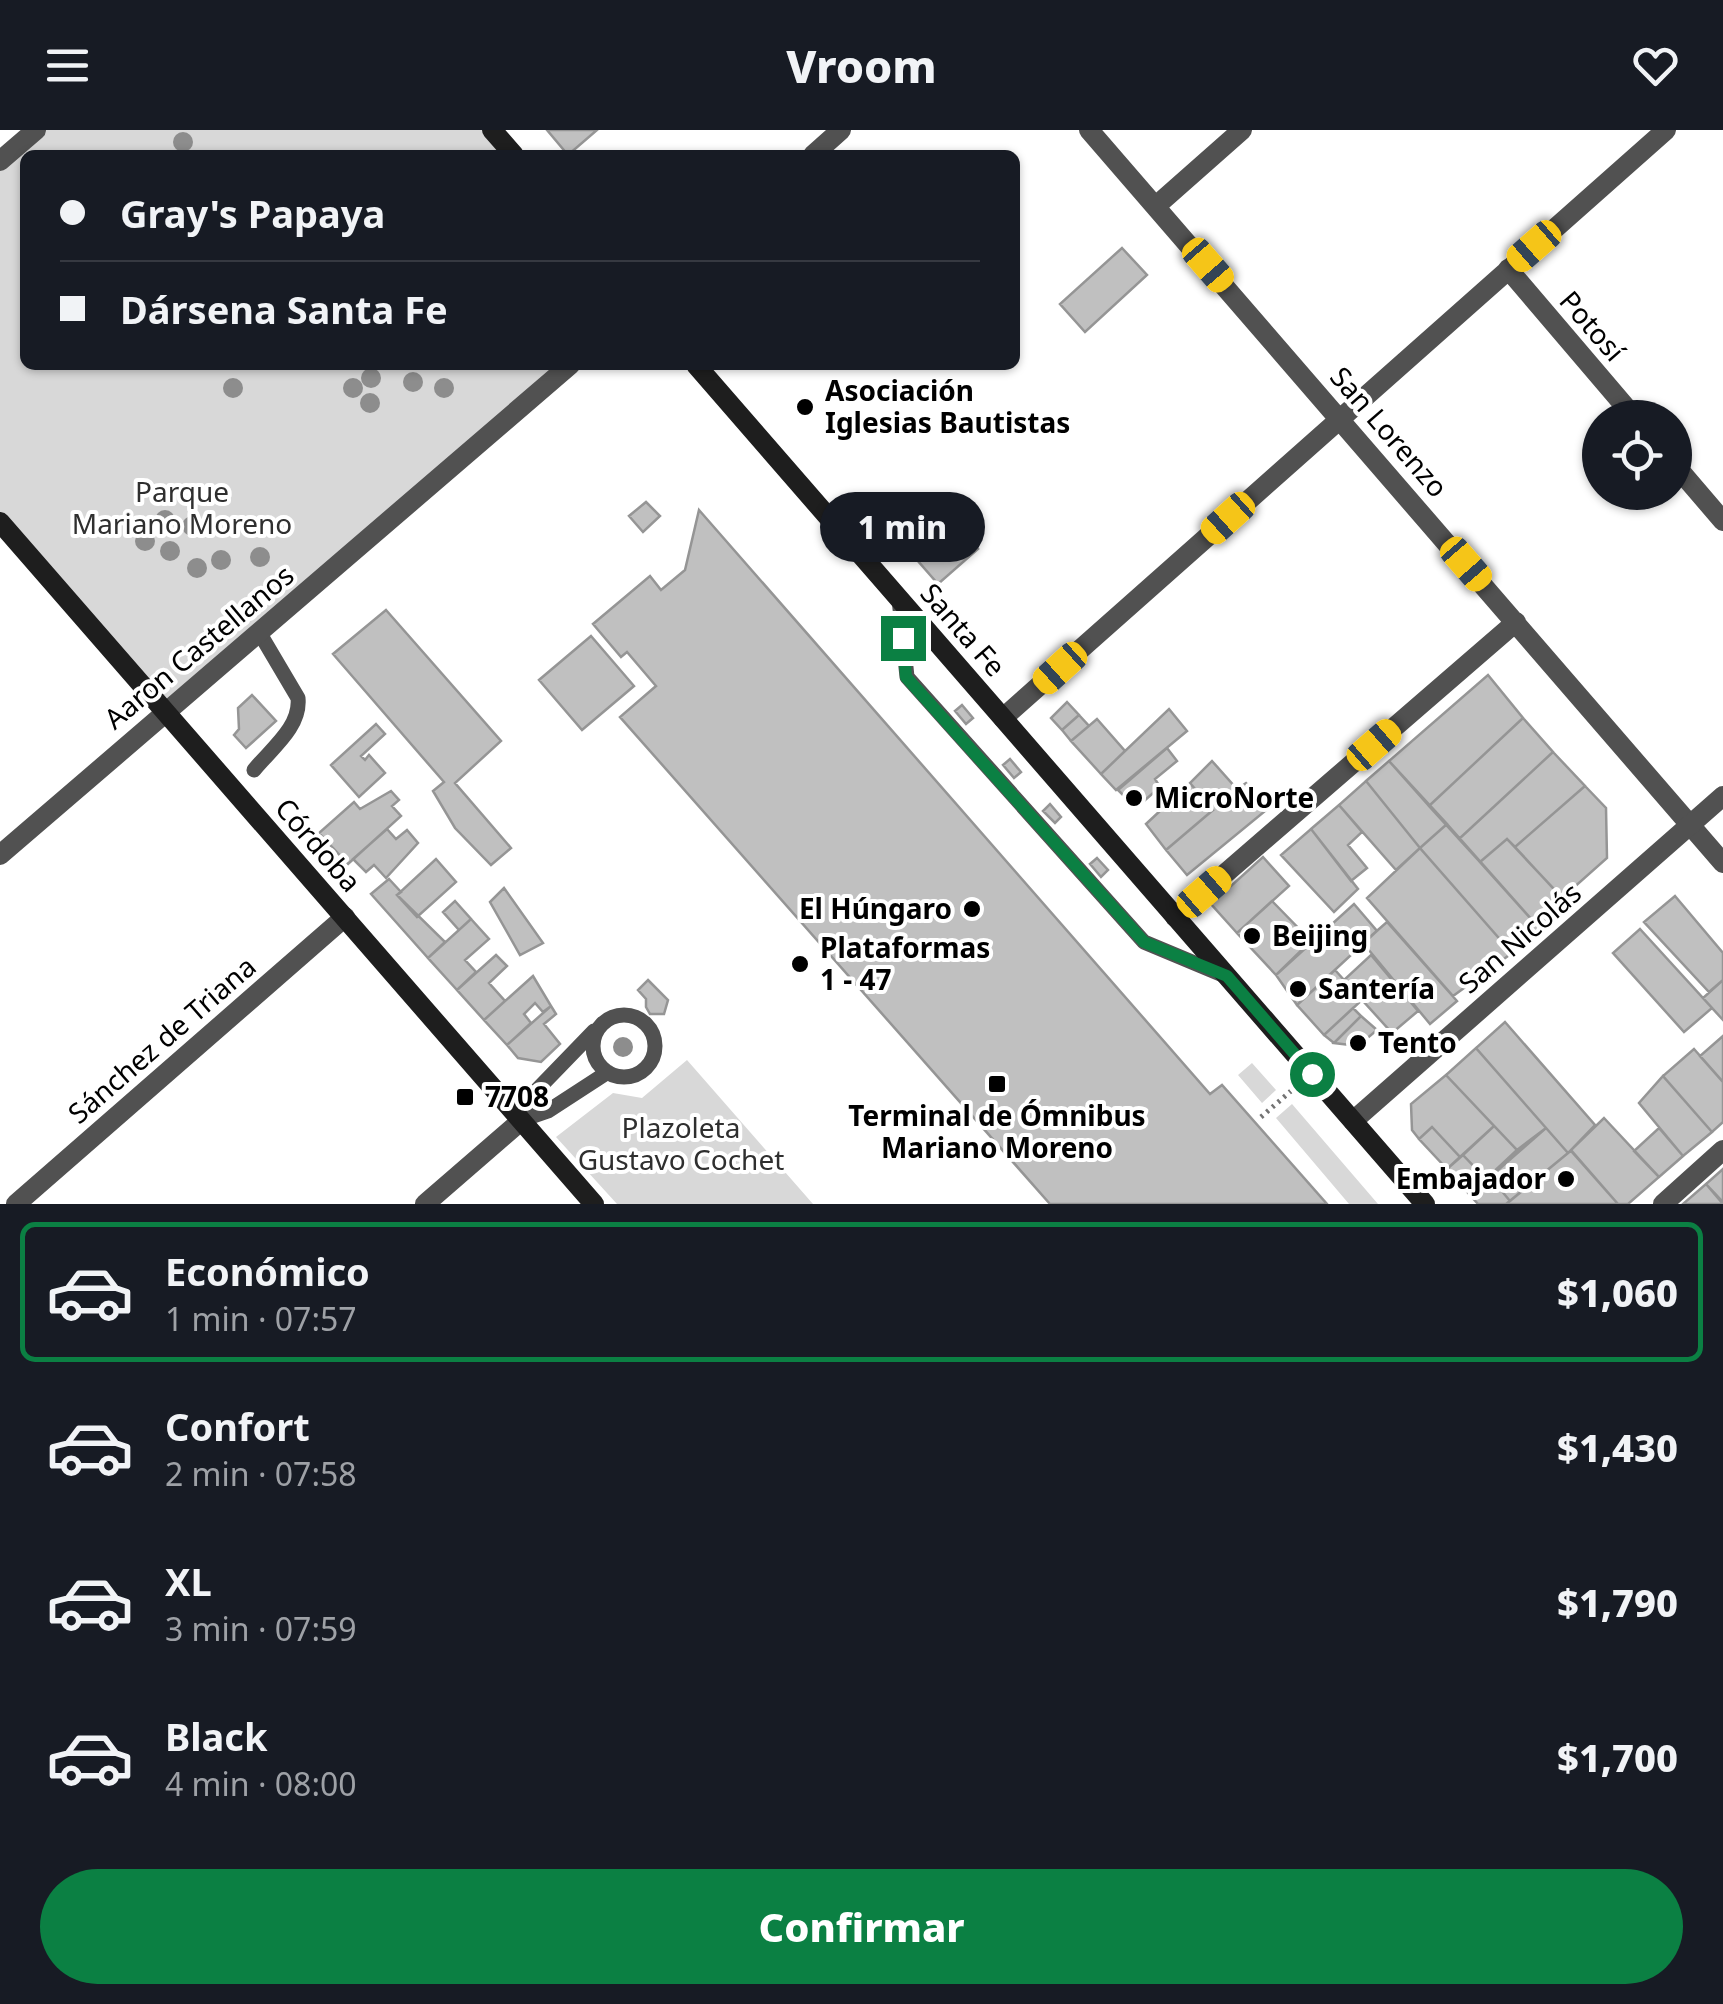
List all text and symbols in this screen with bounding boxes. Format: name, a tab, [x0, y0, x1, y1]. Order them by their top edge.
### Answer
text: Vroom	[786, 35, 937, 96]
icon: menu	[40, 38, 95, 93]
icon: heart	[1628, 38, 1683, 93]
text: Gray's Papaya	[120, 187, 385, 239]
car	[1502, 215, 1566, 277]
car	[1177, 233, 1239, 297]
street label: Potosí	[1552, 282, 1634, 369]
text: Dársena Santa Fe	[120, 283, 448, 335]
street label: San Lorenzo	[1322, 358, 1457, 505]
place label: Asociación Iglesias Bautistas	[825, 371, 1070, 441]
marker: Asociación Iglesias Bautistas	[794, 396, 816, 418]
map controls	[1582, 400, 1692, 510]
button: locate	[1582, 400, 1692, 510]
park label: Parque Mariano Moreno	[72, 472, 292, 542]
car	[1196, 487, 1260, 549]
callout: 1 min	[820, 493, 986, 563]
text: 1 min	[858, 505, 947, 548]
car	[1435, 532, 1497, 596]
street label: Aaron Castellanos	[95, 556, 301, 737]
street label: Santa Fe	[913, 575, 1015, 684]
route end	[881, 616, 926, 661]
car	[1028, 637, 1092, 699]
car	[1342, 714, 1406, 776]
place label: MicroNorte	[1154, 778, 1314, 816]
marker: MicroNorte	[1123, 787, 1145, 809]
street label: Córdoba	[267, 789, 370, 899]
car	[1172, 861, 1236, 923]
street label: San Nicolás	[1450, 873, 1589, 1001]
place label: El Húngaro	[799, 889, 952, 927]
marker: El Húngaro	[961, 898, 983, 920]
place label: Beijing	[1272, 916, 1368, 954]
marker: Beijing	[1241, 925, 1263, 947]
place label: Plataformas 1 - 47	[820, 928, 990, 998]
street label: Sánchez de Triana	[59, 947, 263, 1131]
marker: Plataformas 1 - 47	[789, 953, 811, 975]
place label: Santería	[1318, 969, 1435, 1007]
marker: Santería	[1287, 978, 1309, 1000]
place label: Tento	[1378, 1023, 1457, 1061]
marker: Tento	[1347, 1032, 1369, 1054]
route start	[1290, 1052, 1335, 1097]
marker: Terminal de Ómnibus Mariano Moreno	[986, 1073, 1008, 1095]
place label: 7708	[485, 1077, 549, 1115]
marker: 7708	[454, 1086, 476, 1108]
place label: Terminal de Ómnibus Mariano Moreno	[848, 1096, 1146, 1166]
park label: Plazoleta Gustavo Cochet	[578, 1108, 784, 1178]
place label: Embajador	[1396, 1159, 1546, 1197]
marker: Embajador	[1555, 1168, 1577, 1190]
text: Económico	[165, 1245, 370, 1297]
icon: car	[45, 1247, 135, 1337]
text: $1,060	[1557, 1266, 1678, 1318]
text: 1 min · 07:57	[165, 1297, 357, 1340]
text: Confort	[165, 1400, 310, 1452]
icon: car	[45, 1402, 135, 1492]
text: $1,430	[1557, 1421, 1678, 1473]
text: 2 min · 07:58	[165, 1452, 357, 1495]
text: XL	[165, 1555, 212, 1607]
icon: car	[45, 1557, 135, 1647]
text: $1,790	[1557, 1576, 1678, 1628]
text: 3 min · 07:59	[165, 1607, 357, 1650]
text: Black	[165, 1710, 268, 1762]
icon: car	[45, 1712, 135, 1802]
text: $1,700	[1557, 1731, 1678, 1783]
text: 4 min · 08:00	[165, 1762, 357, 1805]
button: Confirmar	[40, 1869, 1683, 1984]

